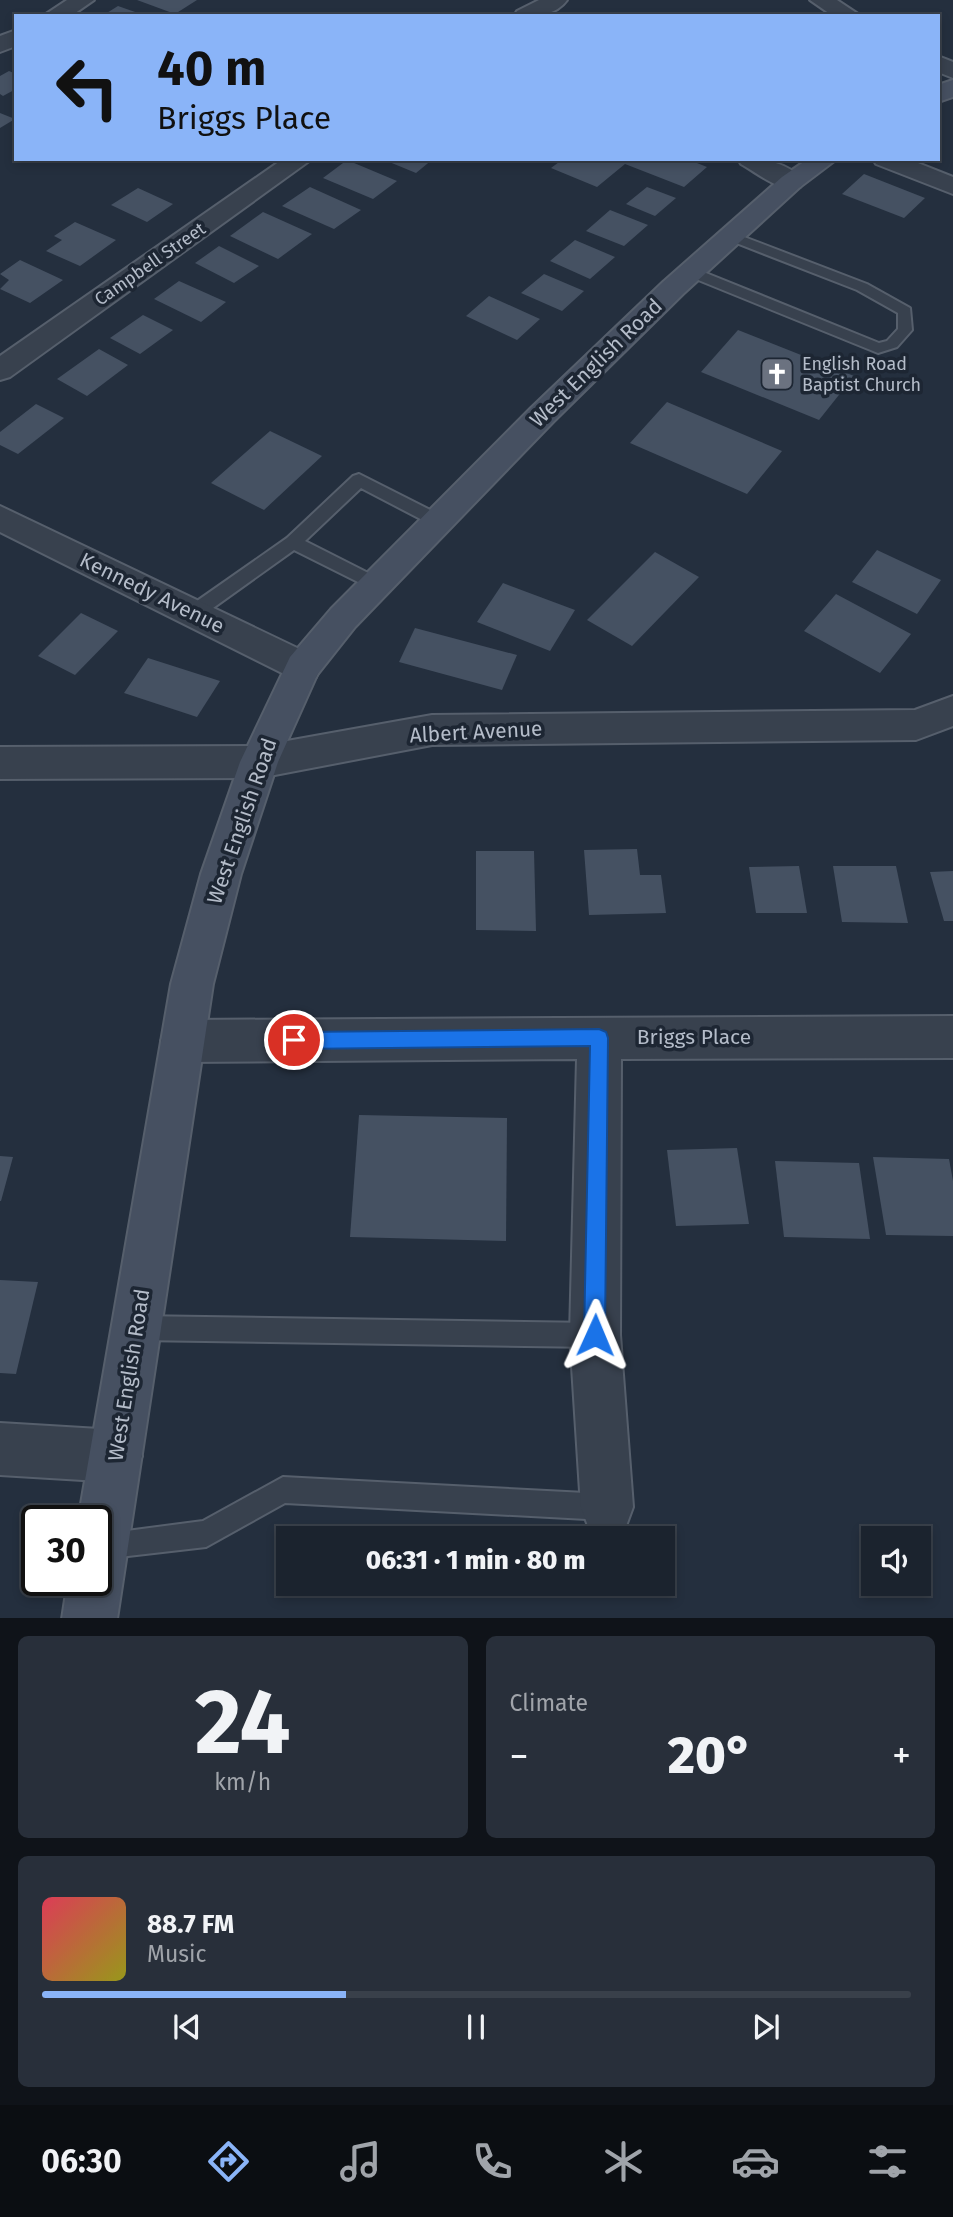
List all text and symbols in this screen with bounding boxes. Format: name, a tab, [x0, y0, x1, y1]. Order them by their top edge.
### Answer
text: 40 m	[157, 39, 266, 98]
icon: left	[42, 42, 133, 133]
text: Briggs Place	[157, 99, 331, 137]
street label: Campbell Street	[90, 217, 210, 310]
street label: West English Road	[524, 293, 668, 433]
place label: English Road Baptist Church	[802, 353, 921, 396]
church icon: English Road Baptist Church	[758, 355, 796, 393]
street label: Kennedy Avenue	[75, 547, 229, 639]
street label: Albert Avenue	[409, 716, 543, 748]
street label: West English Road	[201, 735, 283, 907]
pin	[264, 1010, 324, 1070]
icon: arrive	[275, 1021, 313, 1059]
street label: Briggs Place	[637, 1024, 751, 1050]
street label: West English Road	[103, 1287, 155, 1463]
position arrow	[558, 1298, 632, 1372]
speed limit sign: 30	[21, 1505, 112, 1596]
map controls	[861, 1526, 931, 1596]
button: sound	[861, 1526, 931, 1596]
text: 06:31 · 1 min · 80 m	[366, 1545, 585, 1576]
text: 24	[195, 1668, 291, 1777]
text: Climate	[510, 1689, 588, 1717]
text: 20°	[668, 1724, 753, 1787]
text: −	[510, 1733, 529, 1779]
text: +	[892, 1733, 911, 1779]
text: km/h	[214, 1768, 271, 1796]
text: 88.7 FM	[147, 1909, 234, 1940]
text: Music	[147, 1940, 207, 1968]
icon: previous	[168, 2008, 206, 2046]
icon: pause	[457, 2008, 495, 2046]
icon: next	[747, 2008, 785, 2046]
icon: directions	[204, 2137, 253, 2186]
icon: music	[336, 2137, 385, 2186]
icon: phone	[468, 2137, 517, 2186]
icon: climate	[599, 2137, 648, 2186]
icon: car	[731, 2137, 780, 2186]
icon: filters	[863, 2137, 912, 2186]
text: 06:30	[41, 2142, 122, 2180]

